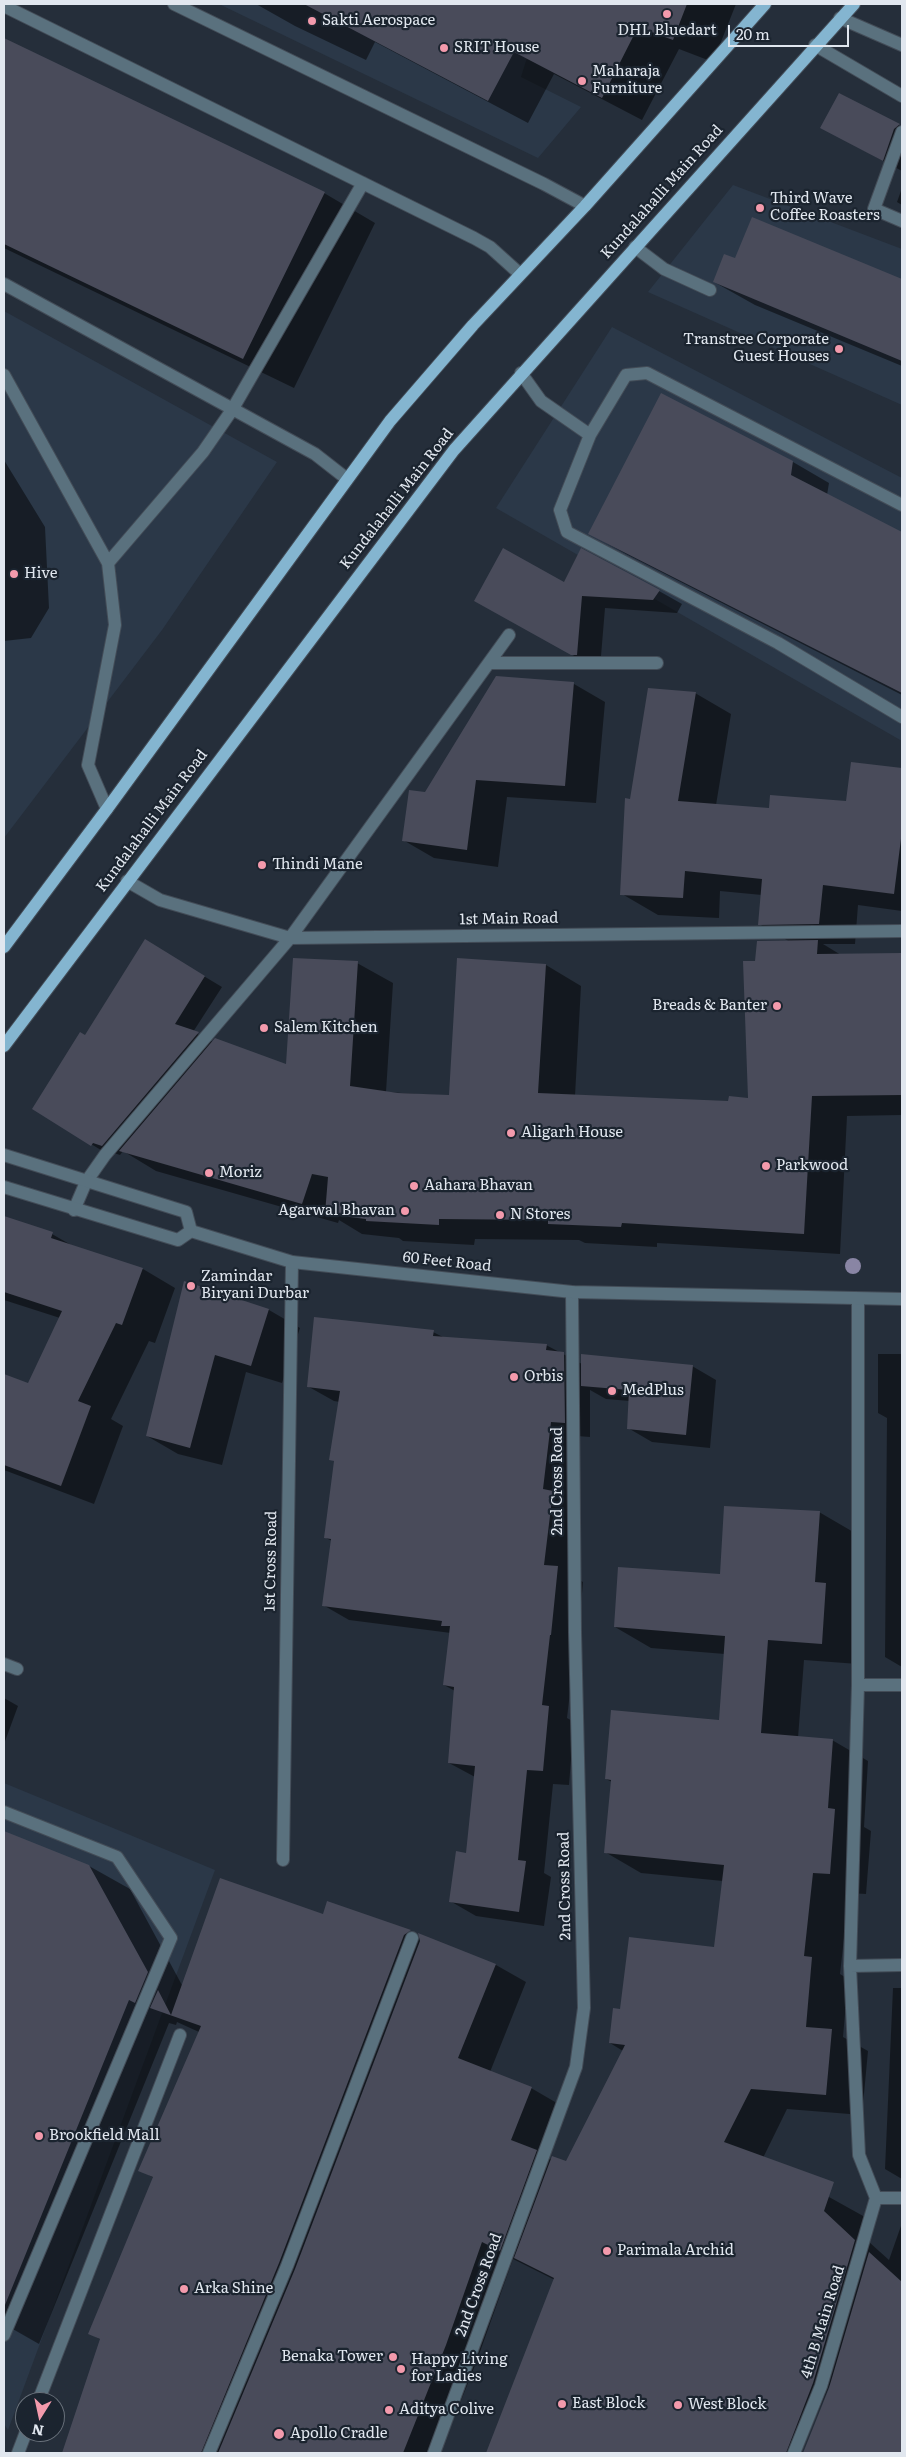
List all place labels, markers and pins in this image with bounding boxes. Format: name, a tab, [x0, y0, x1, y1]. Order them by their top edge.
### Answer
marker: DHL Bluedart	[661, 8, 673, 20]
place label: Sakti Aerospace	[322, 12, 435, 30]
marker: Sakti Aerospace	[306, 15, 318, 27]
place label: DHL Bluedart	[618, 22, 716, 40]
place label: SRIT House	[454, 39, 539, 57]
marker: SRIT House	[438, 42, 450, 54]
place label: Maharaja Furniture	[592, 63, 662, 98]
marker: Maharaja Furniture	[576, 75, 588, 87]
place label: Third Wave Coffee Roasters	[770, 190, 880, 225]
marker: Third Wave Coffee Roasters	[754, 202, 766, 214]
place label: Transtree Corporate Guest Houses	[683, 331, 829, 366]
marker: Transtree Corporate Guest Houses	[833, 343, 845, 355]
place label: Hive	[24, 565, 57, 583]
marker: Hive	[8, 568, 20, 580]
place label: Thindi Mane	[272, 856, 363, 874]
marker: Thindi Mane	[256, 859, 268, 871]
place label: Breads & Banter	[652, 997, 767, 1015]
marker: Breads & Banter	[771, 1000, 783, 1012]
place label: Salem Kitchen	[274, 1019, 378, 1037]
marker: Salem Kitchen	[258, 1022, 270, 1034]
place label: Aligarh House	[521, 1124, 623, 1142]
marker: Aligarh House	[505, 1127, 517, 1139]
place label: Parkwood	[776, 1157, 848, 1175]
marker: Parkwood	[760, 1160, 772, 1172]
place label: Moriz	[219, 1164, 262, 1182]
marker: Moriz	[203, 1167, 215, 1179]
place label: Aahara Bhavan	[424, 1177, 533, 1195]
marker: Aahara Bhavan	[408, 1180, 420, 1192]
place label: Agarwal Bhavan	[278, 1202, 395, 1220]
marker: Agarwal Bhavan	[399, 1205, 411, 1217]
place label: N Stores	[510, 1206, 570, 1224]
marker: N Stores	[494, 1209, 506, 1221]
place label: Zamindar Biryani Durbar	[201, 1268, 309, 1303]
marker: Zamindar Biryani Durbar	[185, 1280, 197, 1292]
place label: Orbis	[524, 1368, 563, 1386]
marker: Orbis	[508, 1371, 520, 1383]
place label: MedPlus	[622, 1382, 684, 1400]
marker: MedPlus	[606, 1385, 618, 1397]
place label: Brookfield Mall	[49, 2127, 159, 2145]
marker: Brookfield Mall	[33, 2130, 45, 2142]
place label: Parimala Archid	[617, 2242, 734, 2260]
marker: Parimala Archid	[601, 2245, 613, 2257]
place label: Arka Shine	[194, 2280, 273, 2298]
marker: Arka Shine	[178, 2283, 190, 2295]
place label: Benaka Tower	[281, 2348, 383, 2366]
marker: Benaka Tower	[387, 2351, 399, 2363]
place label: Happy Living for Ladies	[411, 2351, 508, 2386]
marker: Happy Living for Ladies	[395, 2363, 407, 2375]
place label: East Block	[572, 2395, 645, 2413]
place label: West Block	[688, 2396, 766, 2414]
marker: East Block	[556, 2398, 568, 2410]
marker: West Block	[672, 2399, 684, 2411]
place label: Aditya Colive	[399, 2401, 494, 2419]
marker: Aditya Colive	[383, 2404, 395, 2416]
place label: Apollo Cradle	[290, 2425, 388, 2443]
marker: Apollo Cradle	[272, 2427, 286, 2441]

